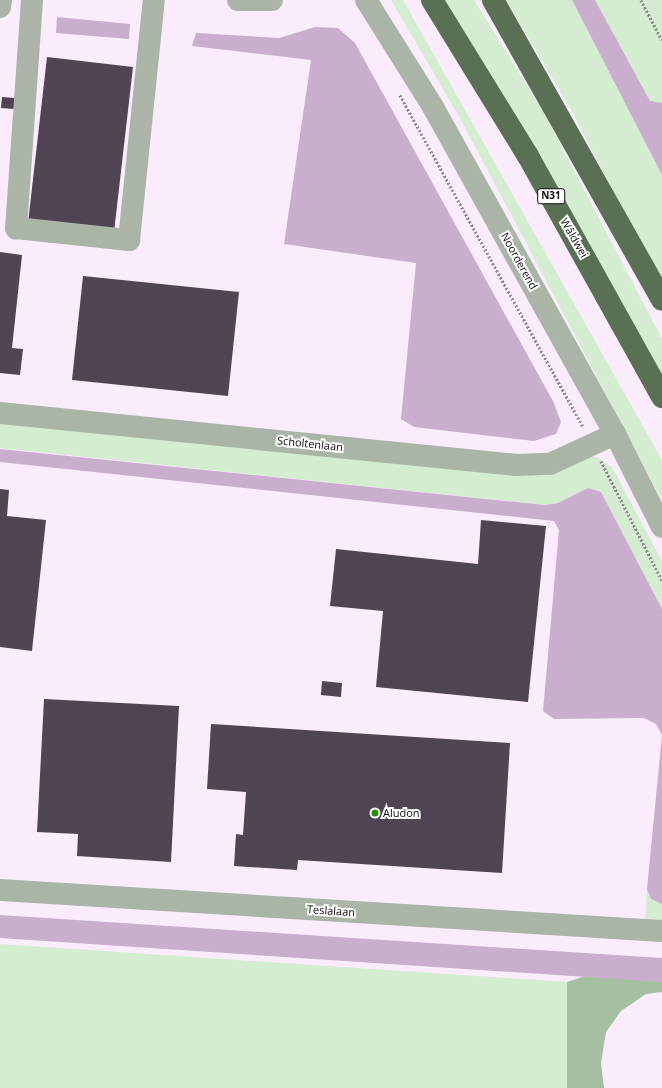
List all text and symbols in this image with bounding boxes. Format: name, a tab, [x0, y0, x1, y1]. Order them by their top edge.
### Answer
road number: N31	[537, 188, 565, 204]
street label: Wâldwei	[557, 216, 591, 260]
street label: Noorderend	[498, 230, 540, 292]
street label: Scholtenlaan	[276, 434, 344, 454]
place label: Aludon	[383, 806, 420, 820]
marker: Aludon	[370, 808, 380, 818]
street label: Teslalaan	[307, 903, 355, 919]

